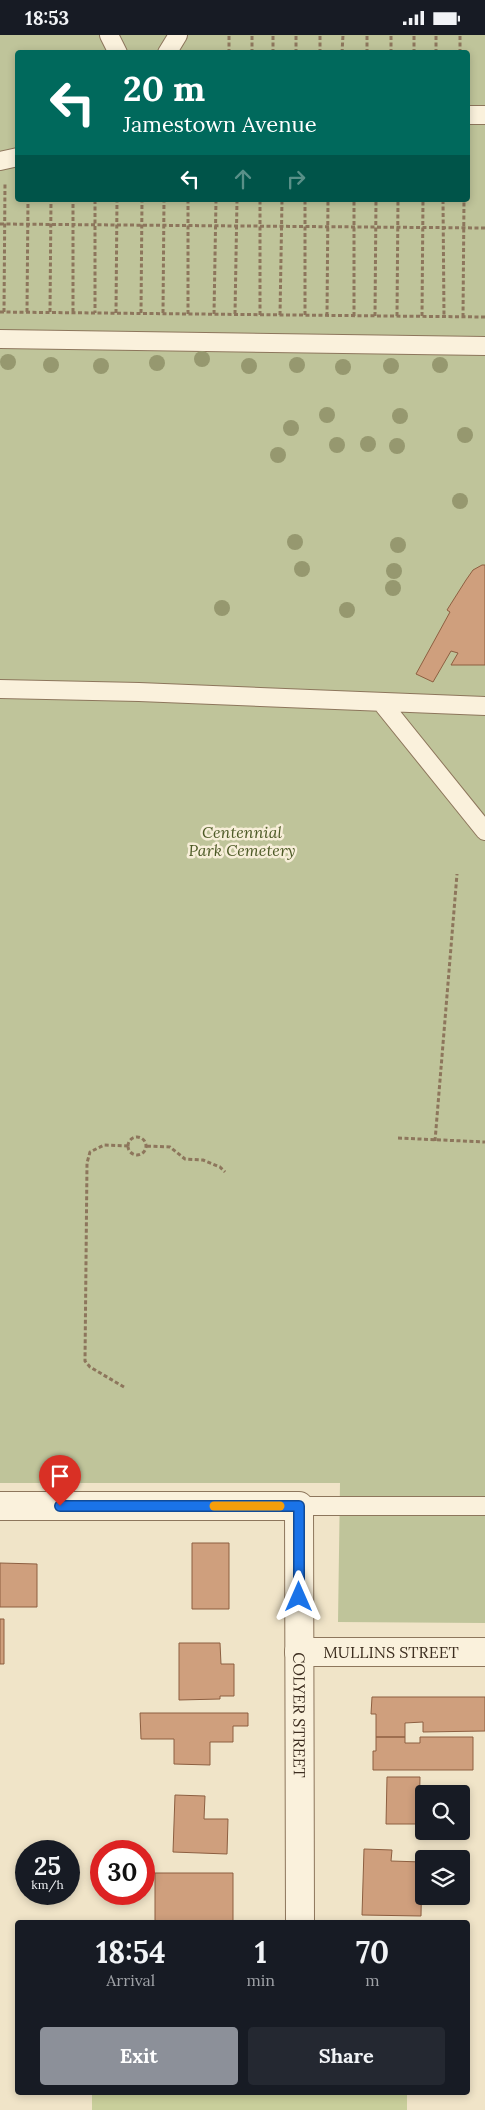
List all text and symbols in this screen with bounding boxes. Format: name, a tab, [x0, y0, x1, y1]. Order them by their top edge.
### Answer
text: 18:53	[25, 6, 69, 30]
text: 20 m	[123, 66, 205, 111]
icon: left	[40, 70, 105, 135]
text: Jamestown Avenue	[123, 110, 317, 138]
icon: left	[176, 165, 204, 193]
icon: ahead	[229, 165, 257, 193]
icon: right	[282, 165, 310, 193]
park label: Centennial Park Cemetery	[188, 822, 296, 860]
pin	[39, 1455, 81, 1506]
icon: arrive	[46, 1462, 74, 1490]
position arrow	[272, 1570, 324, 1622]
street label: MULLINS STREET	[323, 1642, 459, 1662]
street label: COLYER STREET	[289, 1652, 310, 1778]
map controls	[415, 1785, 470, 1905]
button: search	[415, 1785, 470, 1840]
speed limit sign: 30	[90, 1840, 155, 1905]
text: 25	[34, 1850, 61, 1882]
button: layers	[415, 1850, 470, 1905]
text: km/h	[31, 1877, 64, 1892]
text: 18:54	[96, 1933, 166, 1971]
text: 1	[255, 1933, 267, 1971]
text: 70	[356, 1933, 389, 1971]
text: Arrival	[106, 1970, 155, 1990]
text: min	[247, 1970, 275, 1990]
text: m	[365, 1970, 380, 1990]
button: Exit	[40, 2027, 238, 2085]
button: Share	[248, 2027, 445, 2085]

